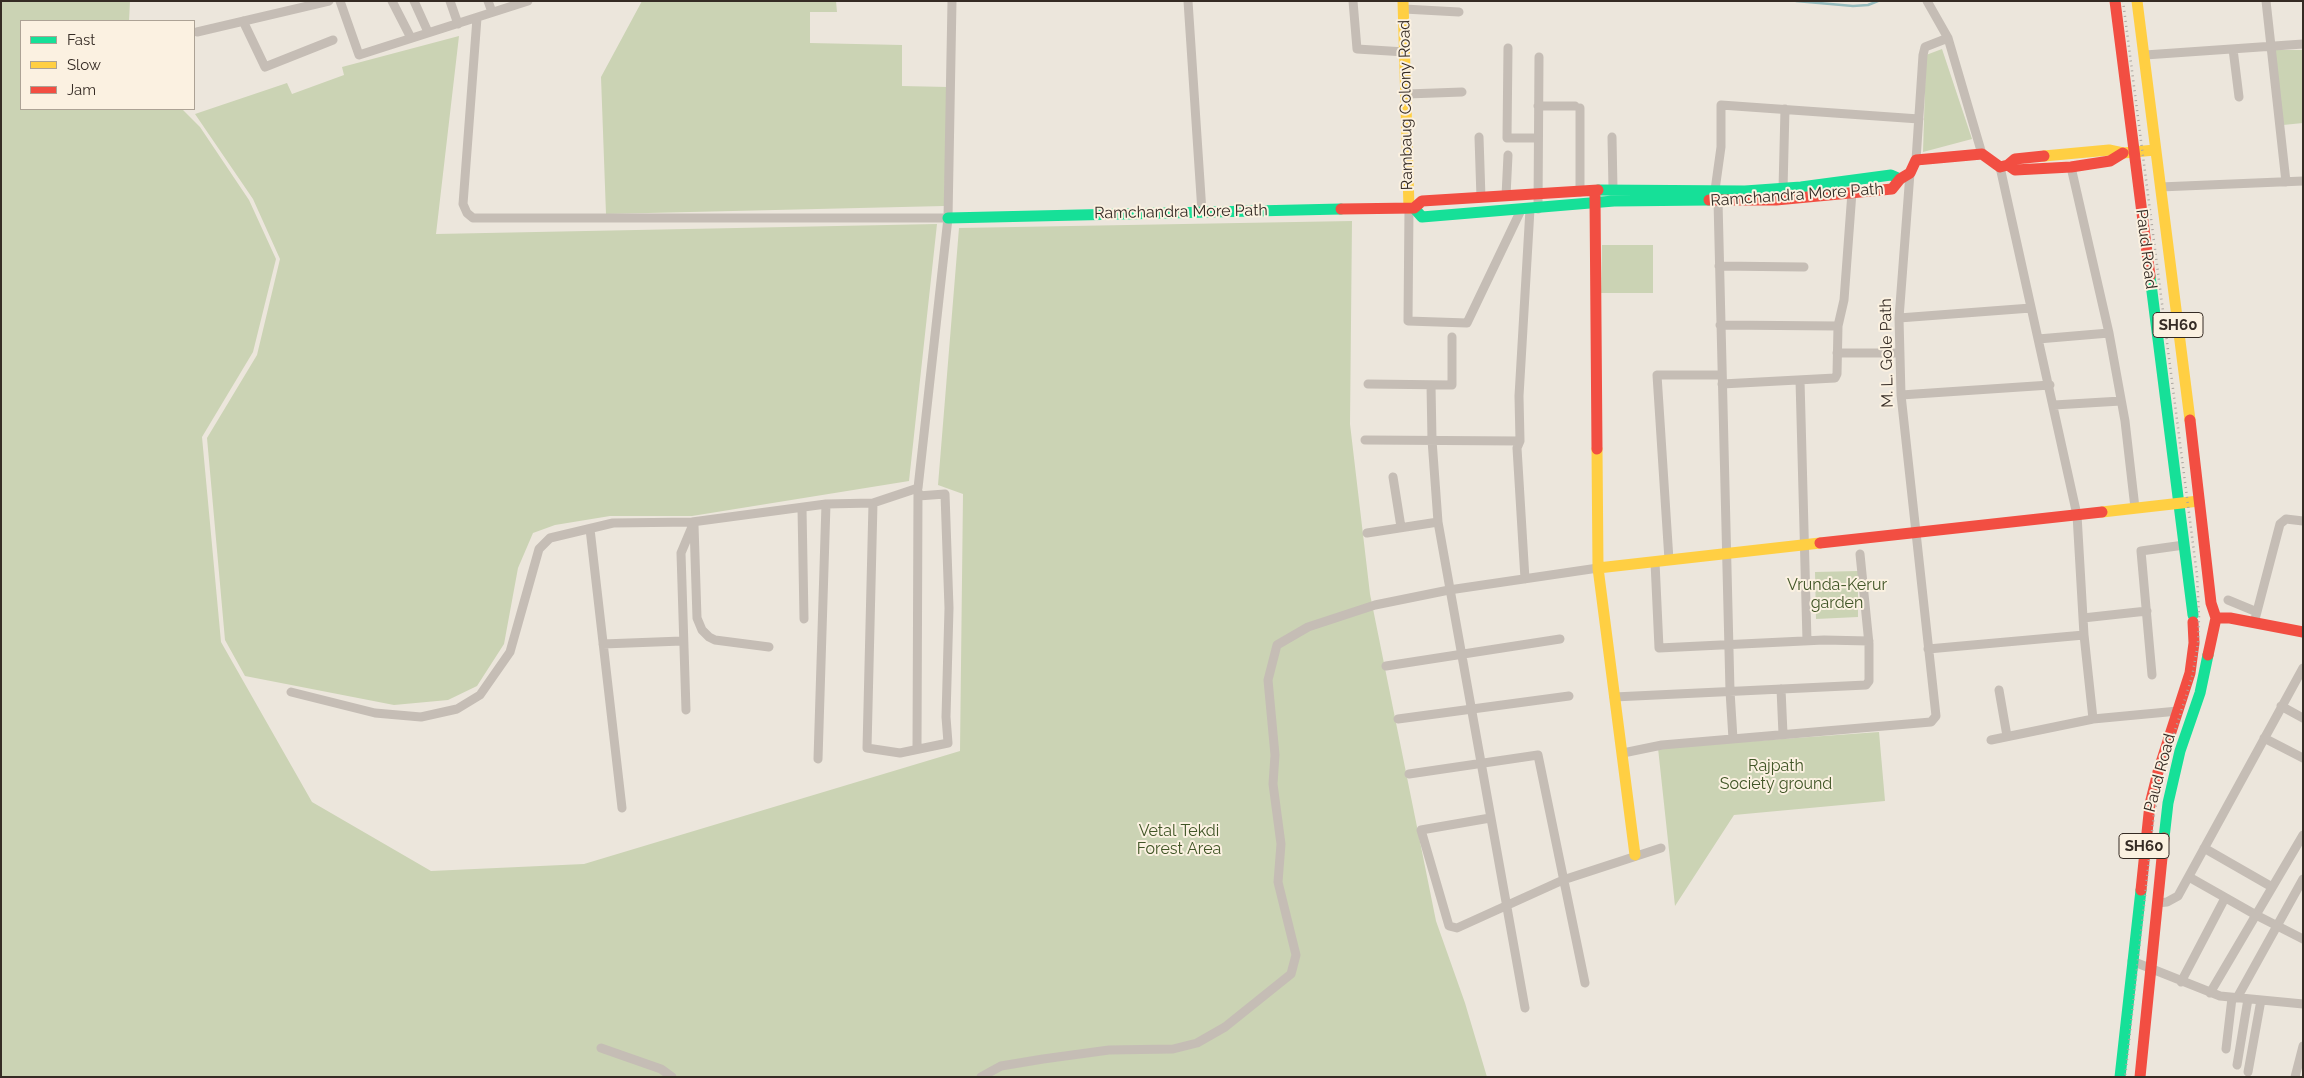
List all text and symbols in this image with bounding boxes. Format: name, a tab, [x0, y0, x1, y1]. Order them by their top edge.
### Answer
legend	[20, 20, 195, 110]
street label: Rambaug Colony Road	[1395, 20, 1417, 190]
text: Fast	[67, 31, 95, 49]
text: Slow	[67, 56, 101, 74]
text: Jam	[67, 81, 96, 99]
street label: Ramchandra More Path	[1710, 179, 1884, 211]
street label: Ramchandra More Path	[1094, 201, 1268, 223]
street label: Paud Road	[2132, 208, 2160, 290]
street label: M. L. Gole Path	[1876, 298, 1898, 408]
road number: SH60	[2153, 312, 2203, 338]
park label: Vrunda-Kerur garden	[1787, 575, 1887, 613]
street label: Paud Road	[2140, 732, 2180, 814]
park label: Rajpath Society ground	[1720, 756, 1832, 794]
park label: Vetal Tekdi Forest Area	[1137, 821, 1221, 859]
road number: SH60	[2119, 834, 2169, 858]

